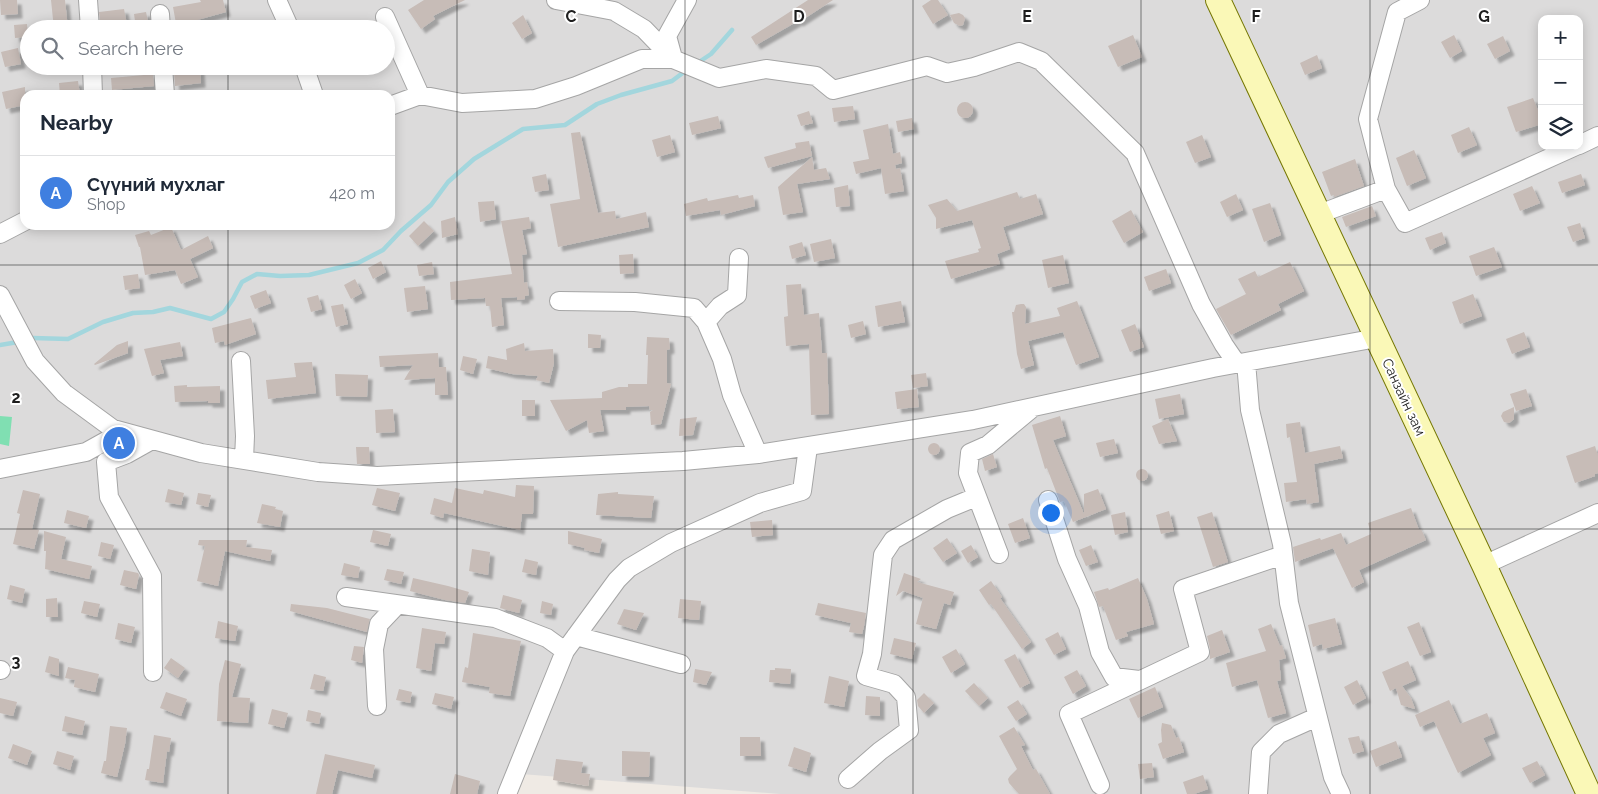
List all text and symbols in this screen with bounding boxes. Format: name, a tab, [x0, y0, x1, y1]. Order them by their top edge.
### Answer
text: C	[566, 7, 577, 26]
text: D	[793, 7, 805, 26]
text: E	[1022, 7, 1032, 26]
text: F	[1251, 7, 1261, 26]
text: G	[1478, 7, 1490, 26]
map controls	[1538, 15, 1583, 150]
button: +	[1538, 15, 1583, 60]
search box	[20, 20, 395, 75]
icon: search	[38, 34, 66, 62]
text: Search here	[78, 37, 184, 59]
button: −	[1538, 60, 1583, 105]
button: layers	[1538, 105, 1583, 150]
text: Nearby	[40, 110, 113, 135]
text: Сүүний мухлаг	[87, 173, 225, 195]
text: A	[51, 184, 61, 203]
text: 420 m	[329, 184, 375, 203]
text: Shop	[87, 195, 125, 214]
street label: Санзайн зам	[1379, 356, 1429, 438]
text: 2	[11, 388, 21, 407]
pin: A	[103, 424, 135, 462]
your location	[1038, 500, 1064, 526]
text: 3	[12, 652, 21, 671]

